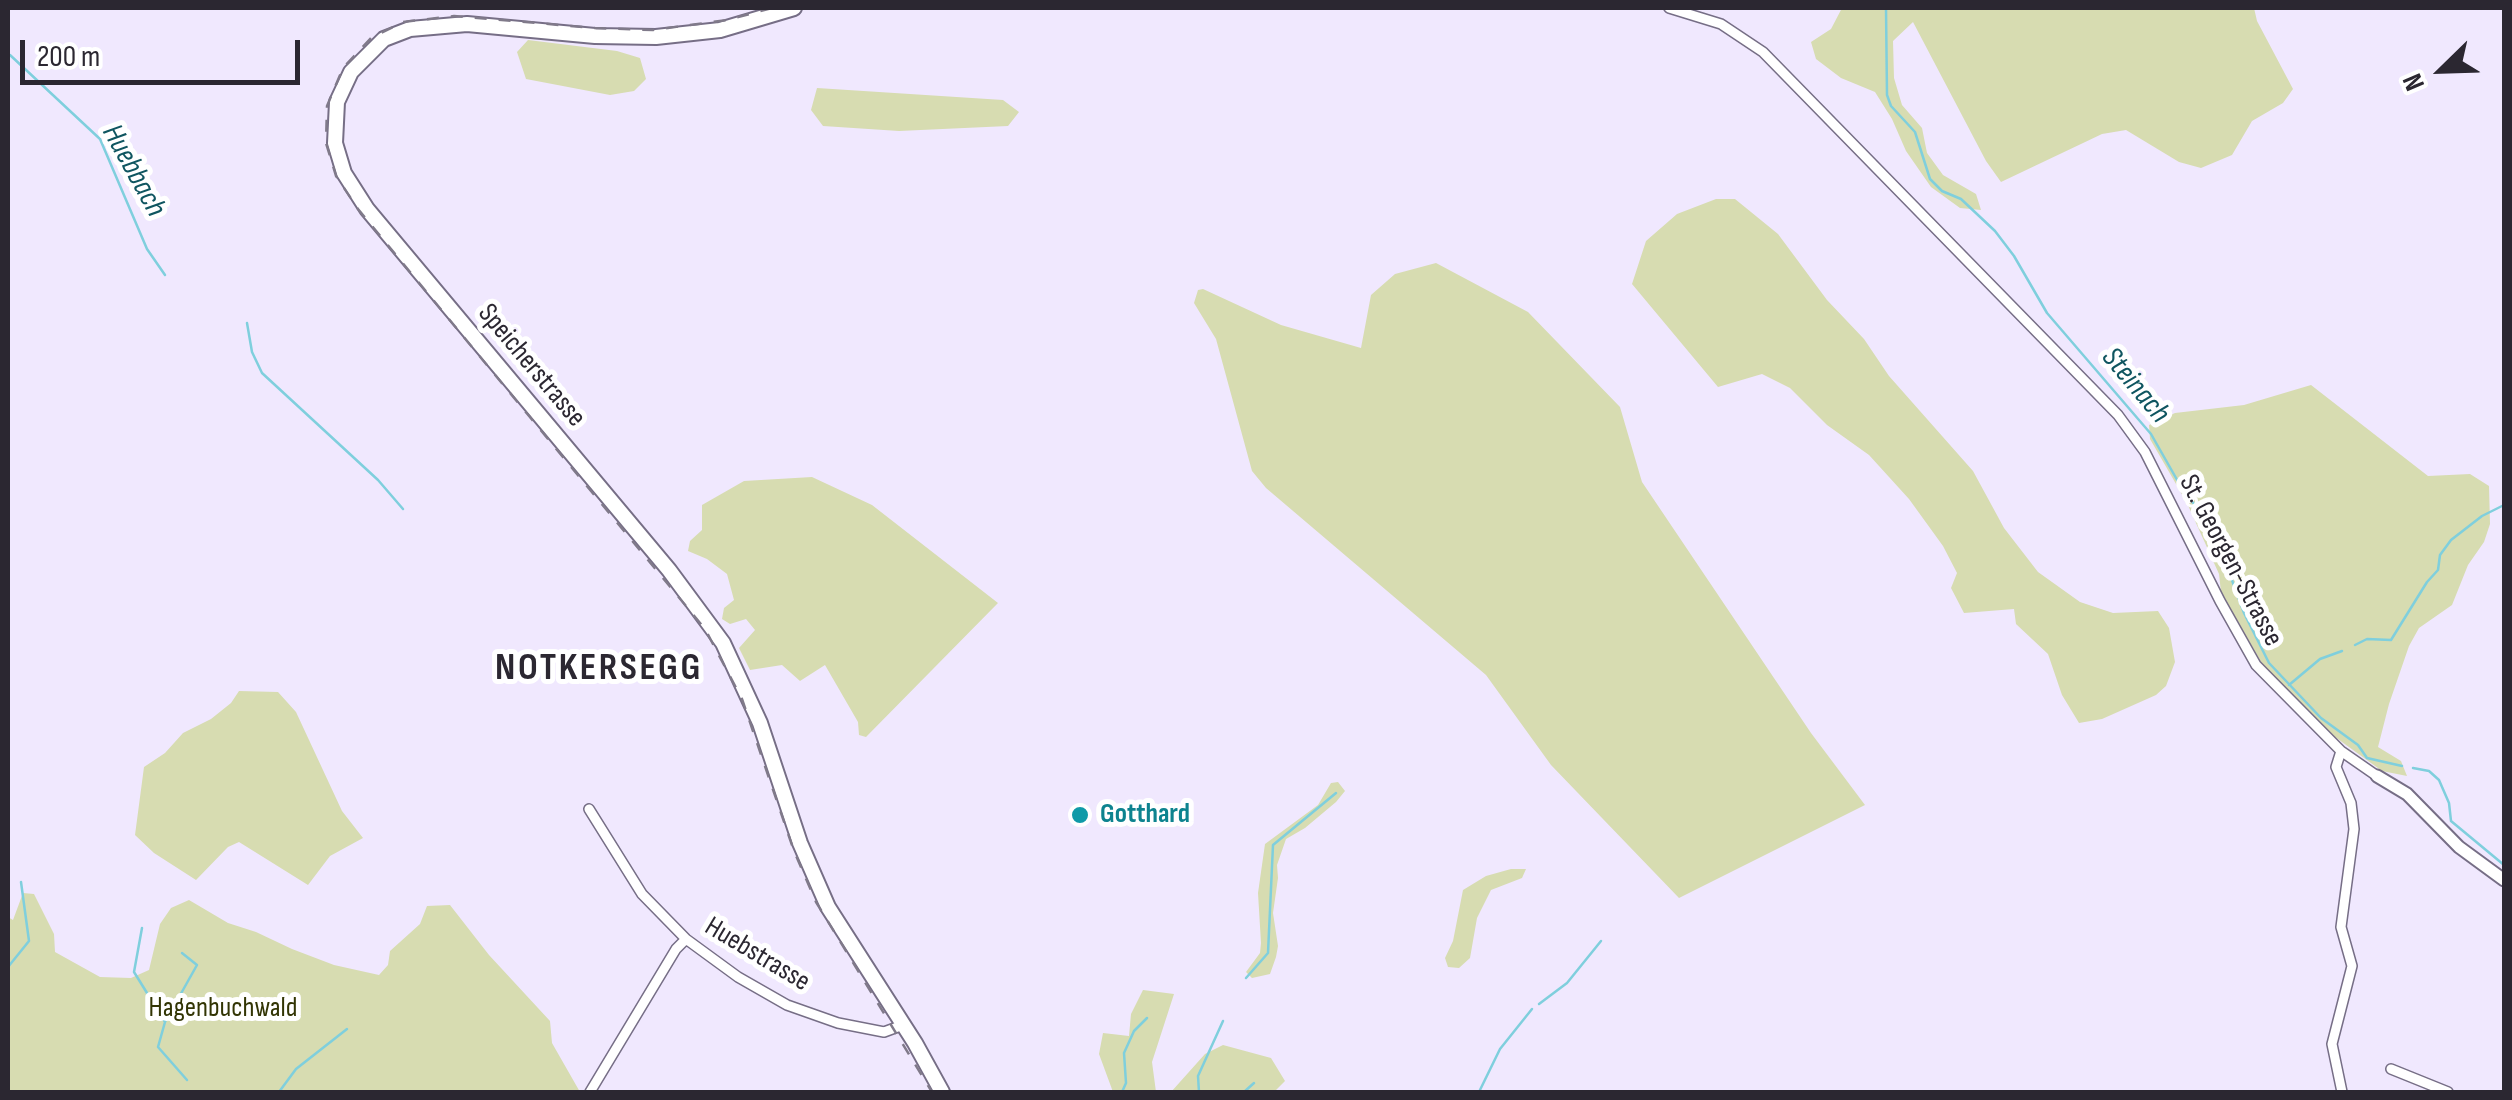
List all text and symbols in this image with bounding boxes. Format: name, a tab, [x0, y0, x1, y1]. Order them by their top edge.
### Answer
scale bar	[25, 20, 305, 82]
north arrow	[2392, 20, 2492, 120]
text: 200 m	[37, 39, 100, 75]
text: N	[2396, 69, 2432, 95]
water label: Huebbach	[93, 119, 173, 223]
street label: Speicherstrasse	[470, 298, 592, 434]
water label: Steinach	[2093, 341, 2177, 431]
street label: St. Georgen-Strasse	[2171, 470, 2289, 652]
district label: NOTKERSEGG	[495, 646, 703, 692]
place label: Gotthard	[1100, 798, 1190, 832]
marker: Gotthard	[1069, 804, 1091, 826]
street label: Huebstrasse	[698, 911, 816, 999]
park label: Hagenbuchwald	[149, 992, 297, 1026]

